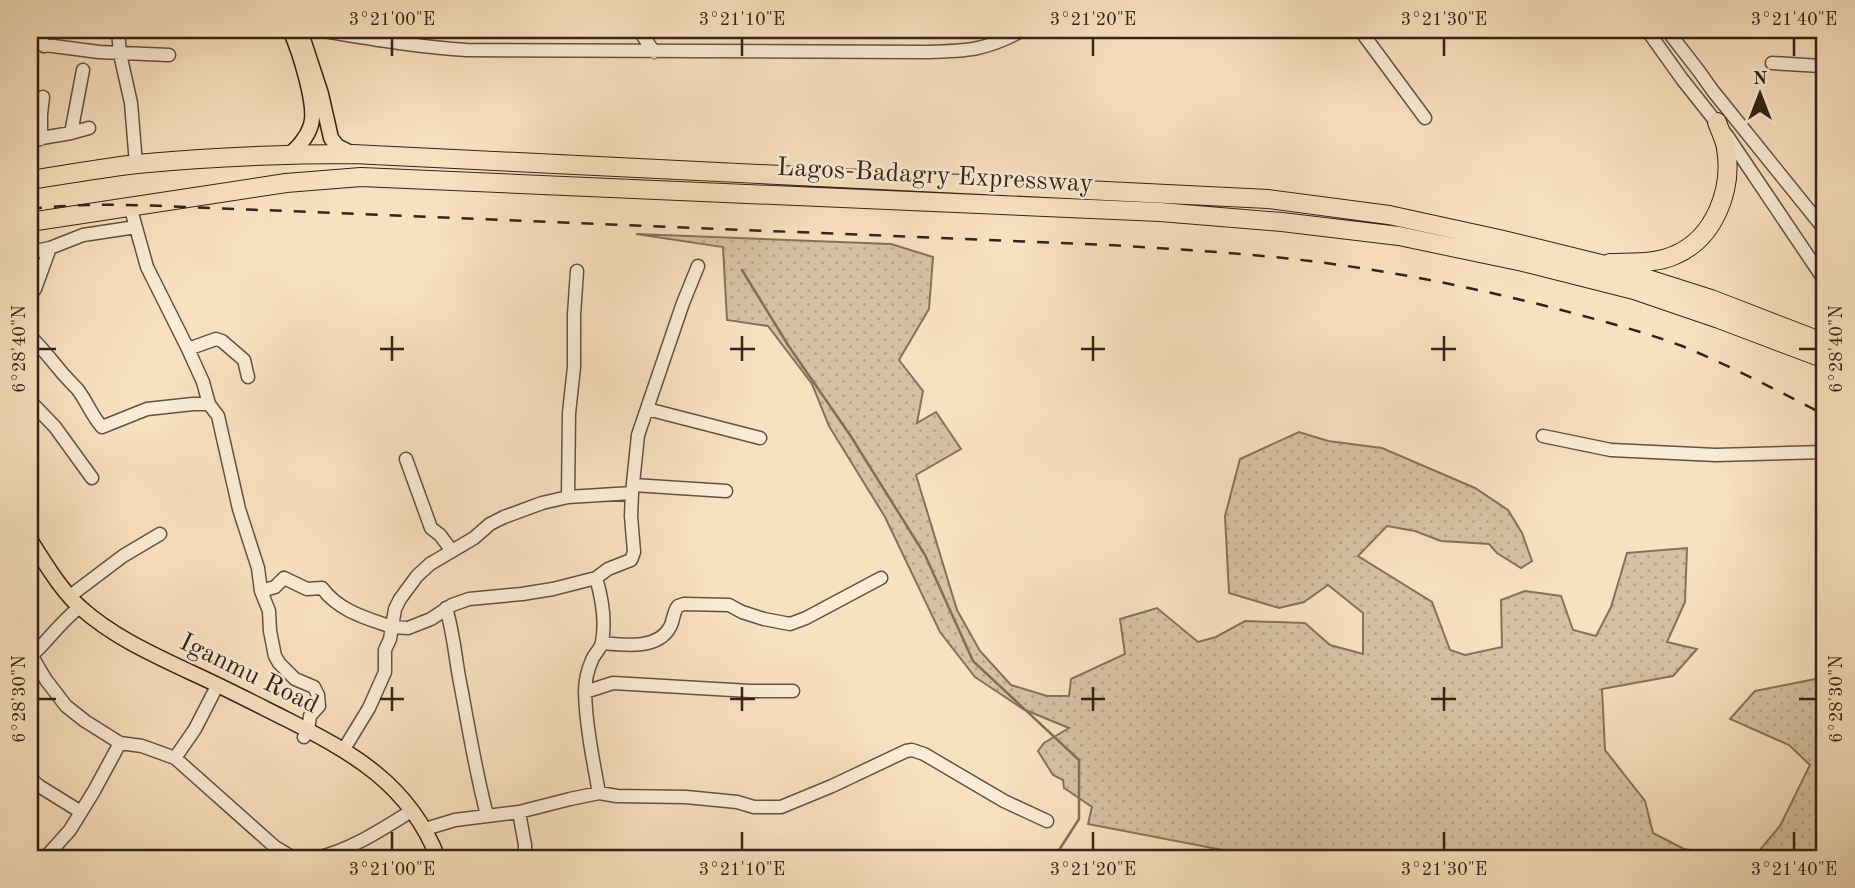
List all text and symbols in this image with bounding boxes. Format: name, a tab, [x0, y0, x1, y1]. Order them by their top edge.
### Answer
text: 3°21'00"E	[349, 11, 435, 29]
text: 3°21'10"E	[699, 11, 785, 29]
text: 3°21'20"E	[1050, 11, 1136, 29]
text: 3°21'30"E	[1401, 11, 1487, 29]
text: 3°21'40"E	[1751, 11, 1837, 29]
north arrow	[1726, 60, 1796, 130]
text: N	[1753, 70, 1768, 89]
street label: Lagos-Badagry Expressway	[776, 155, 1094, 197]
text: 6°28'40"N	[11, 305, 29, 393]
text: 6°28'40"N	[1828, 305, 1846, 393]
street label: Iganmu Road	[175, 629, 323, 719]
text: 6°28'30"N	[11, 655, 29, 743]
text: 6°28'30"N	[1828, 655, 1846, 743]
text: 3°21'00"E	[349, 861, 435, 879]
text: 3°21'10"E	[699, 861, 785, 879]
text: 3°21'20"E	[1050, 861, 1136, 879]
text: 3°21'30"E	[1401, 861, 1487, 879]
text: 3°21'40"E	[1751, 861, 1837, 879]

